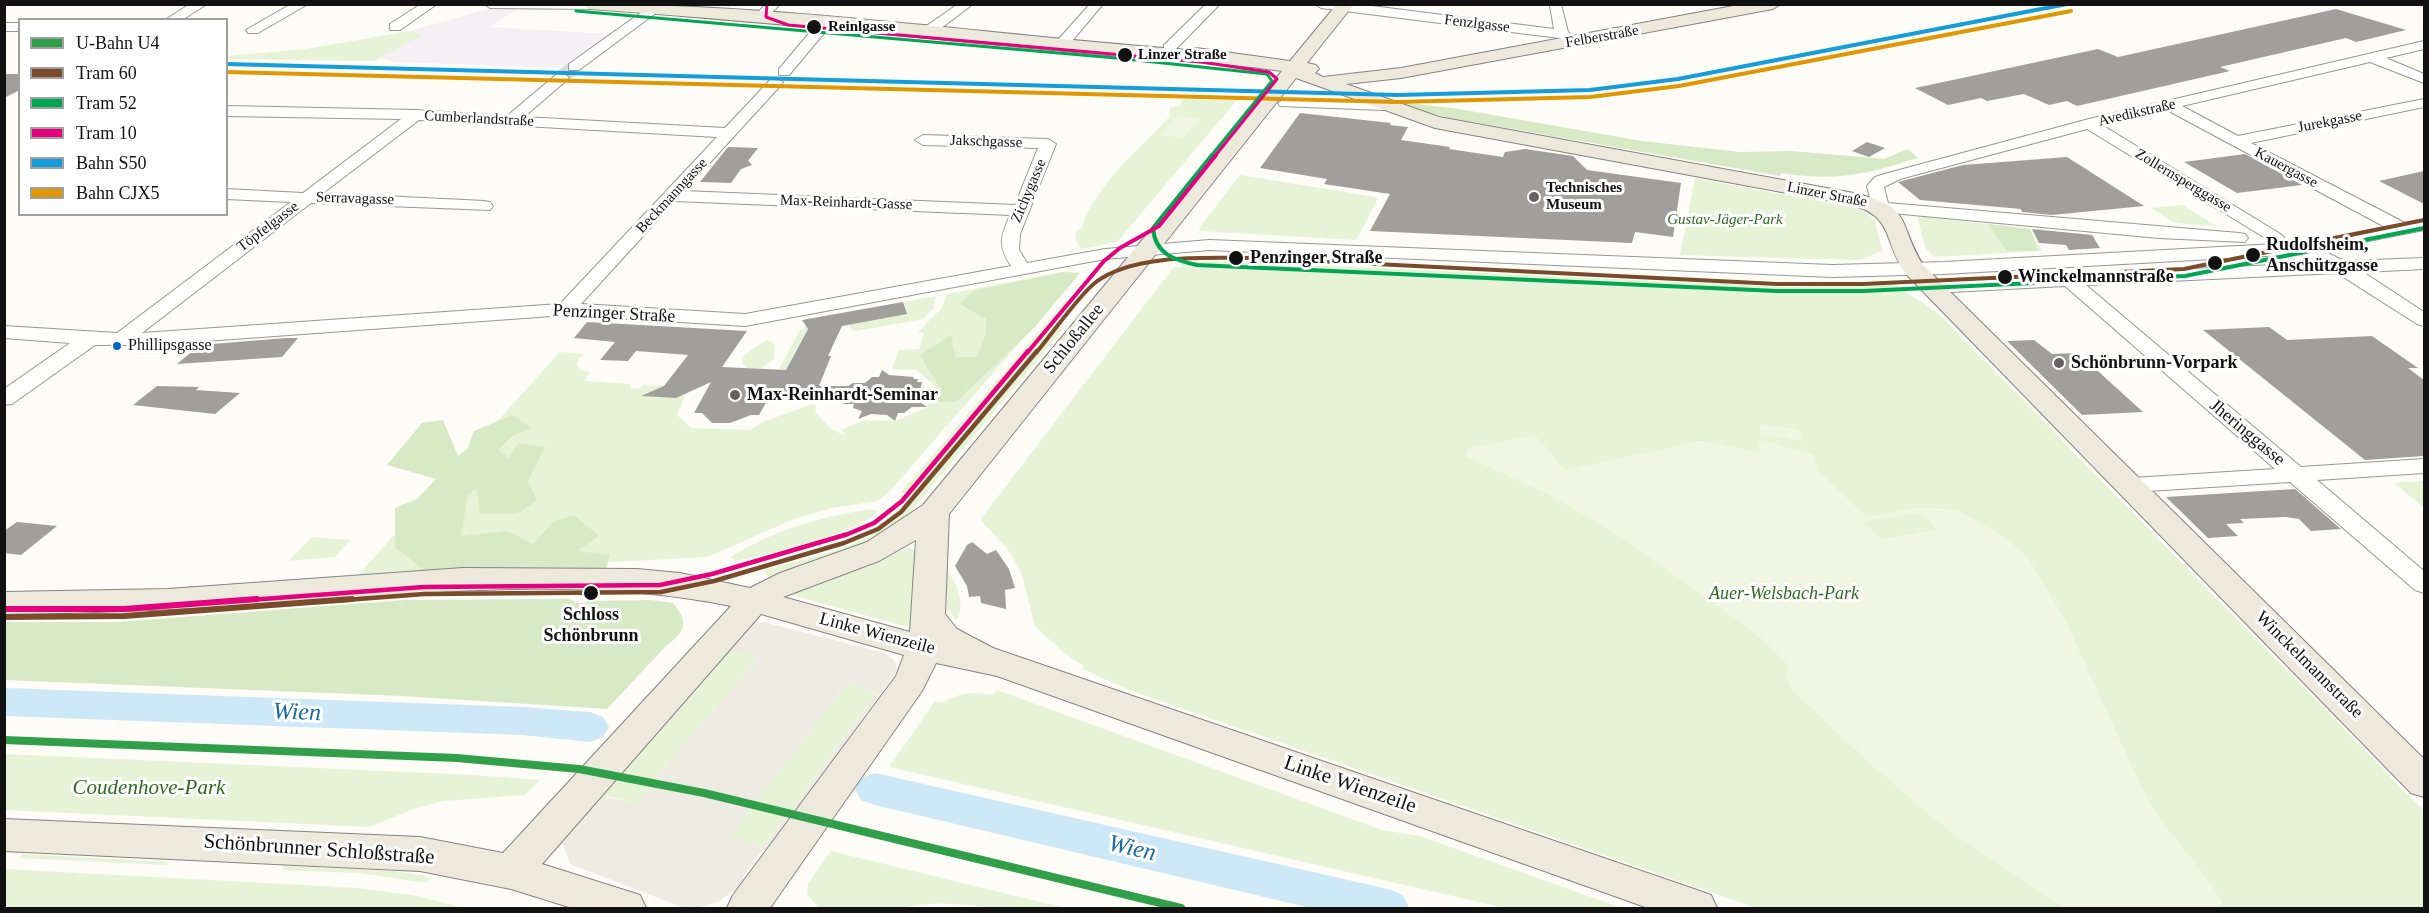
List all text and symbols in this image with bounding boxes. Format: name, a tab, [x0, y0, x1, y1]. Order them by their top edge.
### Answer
street label: Fenzlgasse	[1443, 11, 1511, 37]
legend	[18, 18, 228, 216]
marker: Reinlgasse	[805, 18, 823, 36]
place label: Reinlgasse	[828, 18, 896, 36]
street label: Felberstraße	[1564, 22, 1640, 52]
text: U-Bahn U4	[76, 33, 160, 53]
marker: Linzer Straße	[1116, 46, 1134, 64]
place label: Linzer Straße	[1138, 46, 1227, 64]
text: Tram 60	[76, 63, 137, 83]
text: Tram 52	[76, 93, 137, 113]
street label: Avedikstraße	[2097, 95, 2177, 131]
street label: Cumberlandstraße	[424, 107, 534, 131]
street label: Jurekgasse	[2296, 107, 2364, 137]
text: Tram 10	[76, 123, 137, 143]
street label: Jakschgasse	[949, 132, 1023, 152]
street label: Kauergasse	[2251, 144, 2321, 192]
street label: Zollernsperggasse	[2132, 145, 2234, 217]
text: Bahn S50	[76, 153, 147, 173]
street label: Beckmanngasse	[632, 155, 712, 237]
street label: Zichygasse	[1008, 156, 1050, 226]
street label: Linzer Straße	[1785, 178, 1869, 212]
place label: Technisches Museum	[1546, 179, 1622, 214]
text: Bahn CJX5	[76, 183, 160, 203]
street label: Serravagasse	[316, 189, 394, 209]
marker: Technisches Museum	[1527, 190, 1541, 204]
street label: Max-Reinhardt-Gasse	[779, 192, 913, 214]
street label: Töpfelgasse	[234, 198, 302, 256]
park label: Gustav-Jäger-Park	[1667, 211, 1783, 229]
place label: Rudolfsheim, Anschützgasse	[2266, 234, 2378, 276]
marker: Rudolfsheim, Anschützgasse	[2244, 246, 2262, 264]
place label: Penzinger Straße	[1250, 247, 1382, 269]
marker: Penzinger Straße	[1227, 249, 1245, 267]
unlabelled marker	[2206, 254, 2224, 272]
place label: Winckelmannstraße	[2018, 266, 2174, 288]
marker: Winckelmannstraße	[1996, 268, 2014, 286]
street label: Penzinger Straße	[552, 300, 676, 328]
street label: Schloßallee	[1039, 300, 1109, 378]
place label: Phillipsgasse	[128, 336, 212, 356]
marker: Phillipsgasse	[111, 340, 123, 352]
place label: Schönbrunn-Vorpark	[2071, 352, 2237, 374]
marker: Schönbrunn-Vorpark	[2052, 356, 2066, 370]
place label: Max-Reinhardt-Seminar	[747, 384, 938, 406]
marker: Max-Reinhardt-Seminar	[728, 388, 742, 402]
street label: Jheringgasse	[2205, 395, 2289, 471]
park label: Auer-Welsbach-Park	[1709, 583, 1859, 605]
marker: Schloss Schönbrunn	[582, 584, 600, 602]
place label: Schloss Schönbrunn	[543, 604, 639, 646]
street label: Winckelmannstraße	[2251, 607, 2367, 723]
street label: Linke Wienzeile	[817, 608, 937, 660]
water label: Wien	[273, 698, 321, 728]
street label: Linke Wienzeile	[1280, 751, 1420, 819]
park label: Coudenhove-Park	[73, 775, 225, 801]
street label: Schönbrunner Schloßstraße	[203, 829, 435, 871]
water label: Wien	[1105, 830, 1159, 868]

